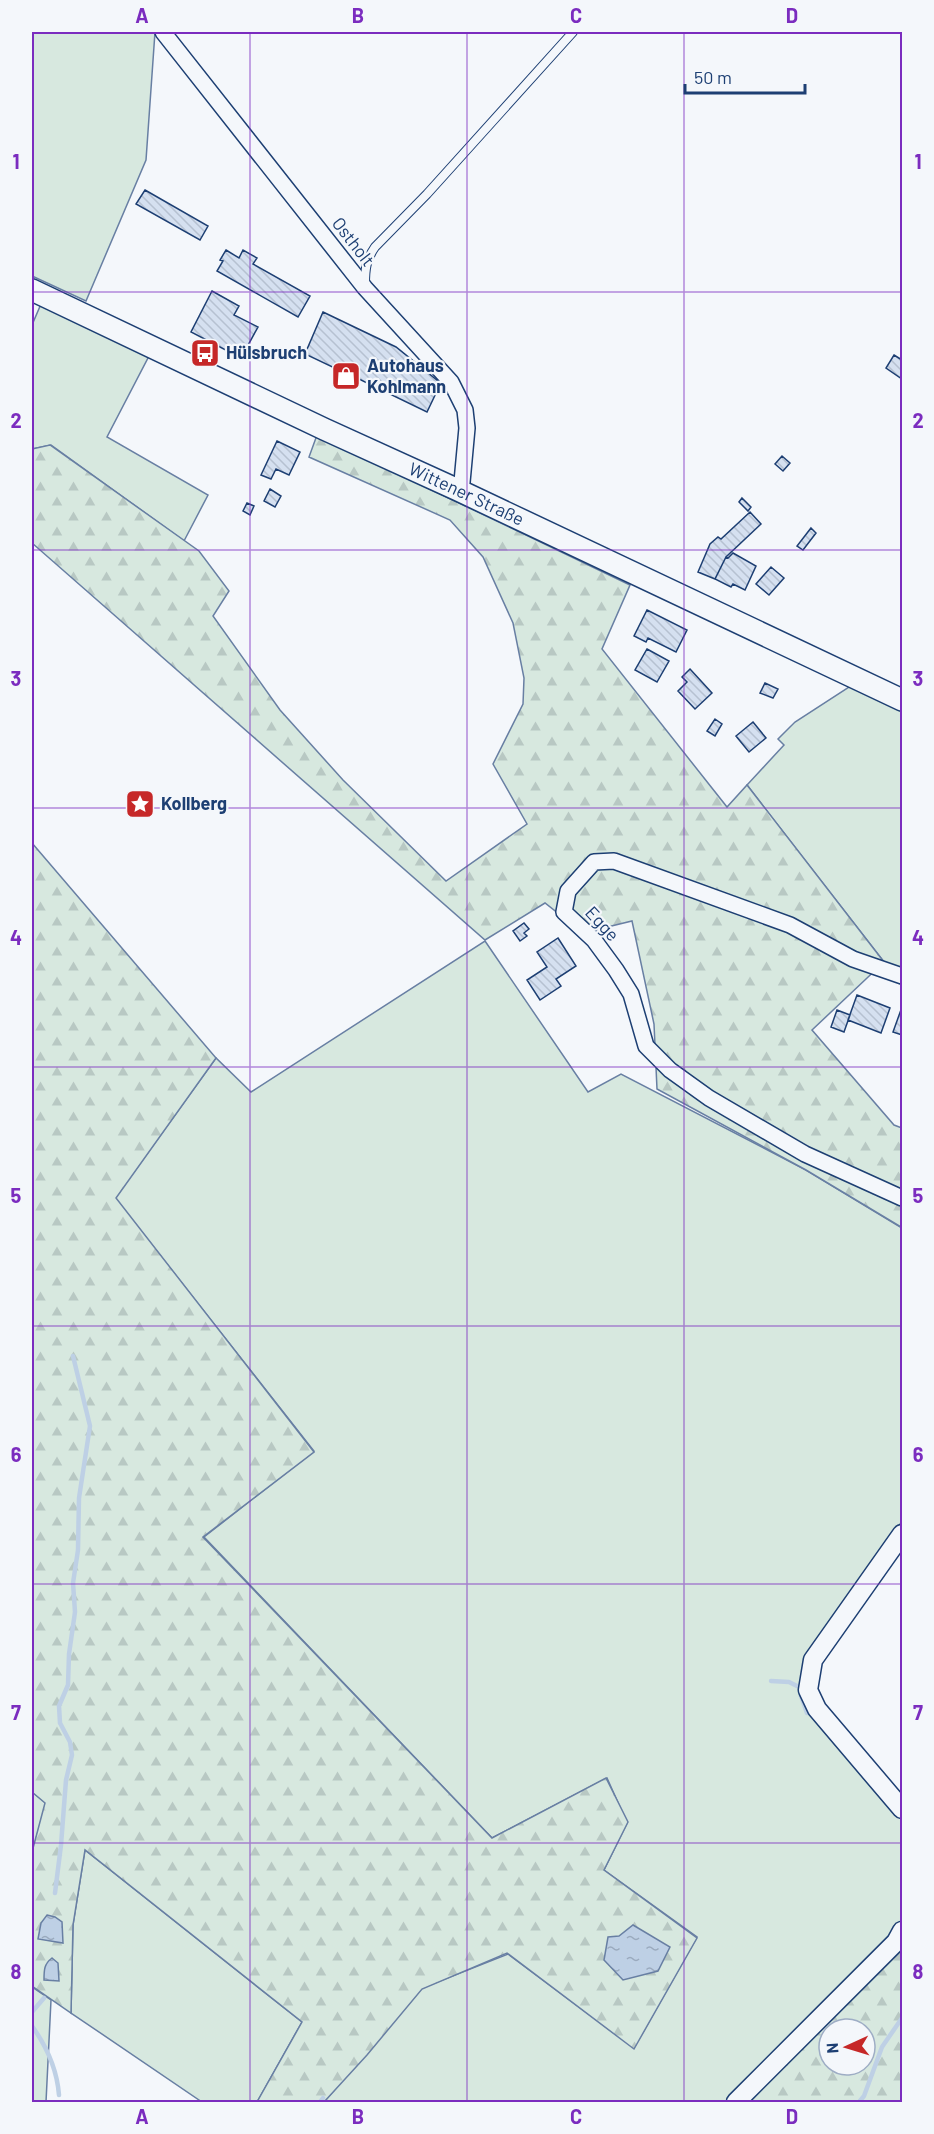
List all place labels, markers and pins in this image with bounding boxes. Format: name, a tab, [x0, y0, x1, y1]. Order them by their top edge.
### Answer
bus stop icon: Hülsbruch	[189, 337, 221, 369]
place label: Hülsbruch	[226, 341, 307, 363]
place label: Autohaus Kohlmann	[367, 354, 446, 397]
shop icon: Autohaus Kohlmann	[330, 360, 362, 392]
place icon: Kollberg	[124, 788, 156, 820]
place label: Kollberg	[161, 792, 227, 814]

